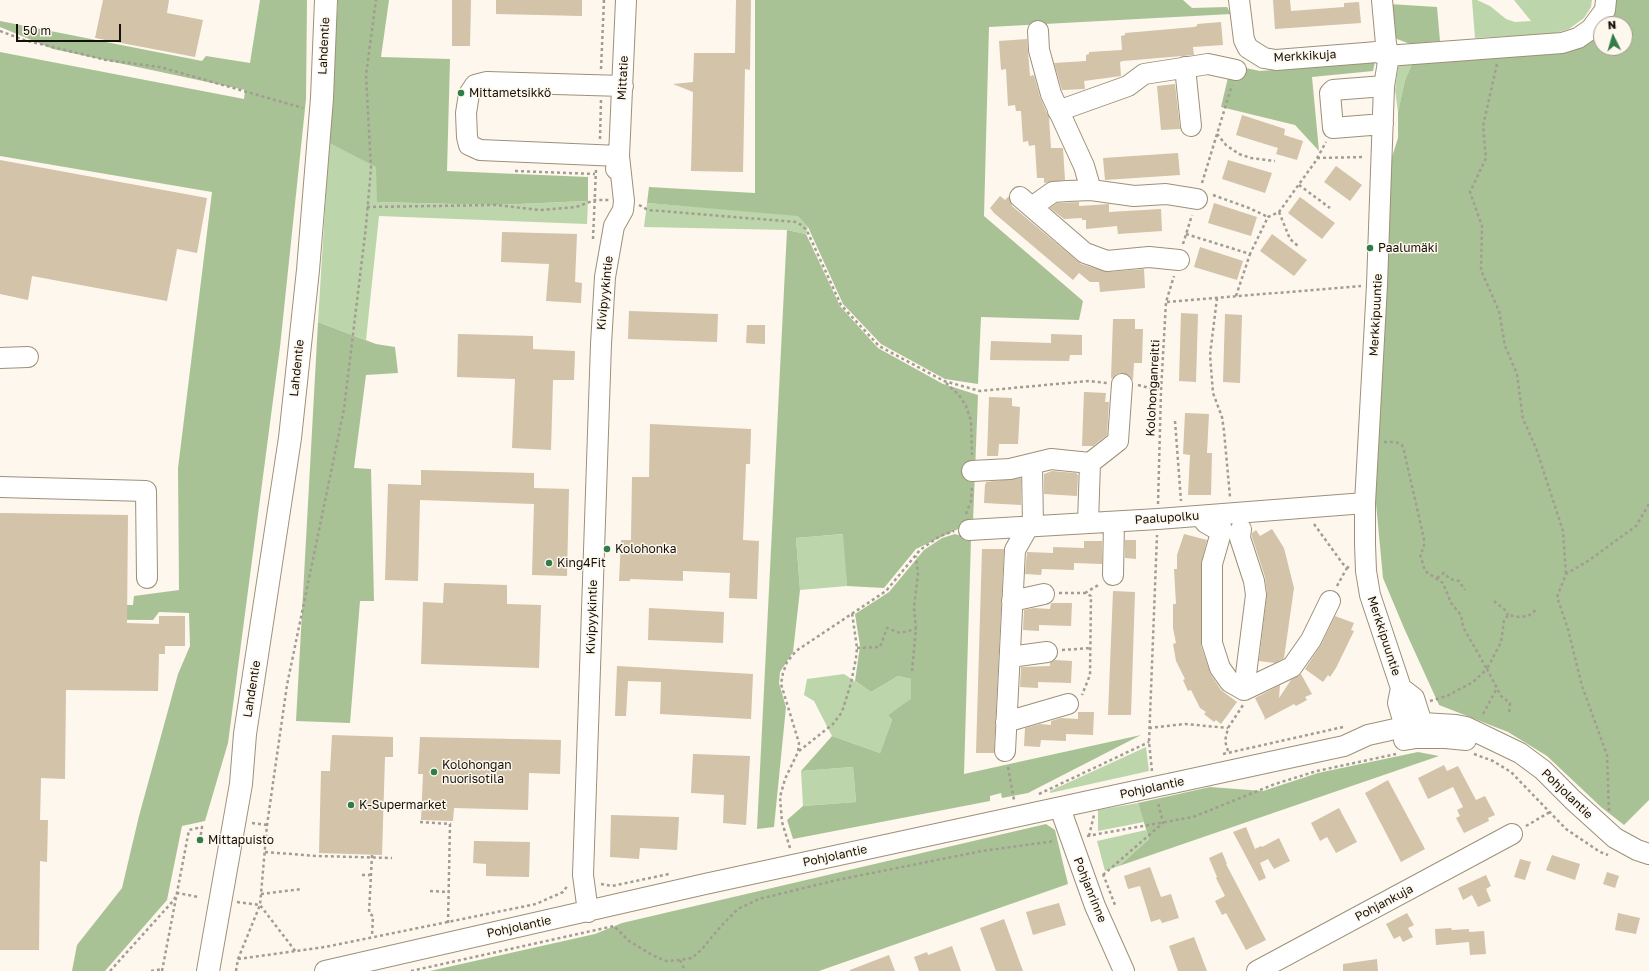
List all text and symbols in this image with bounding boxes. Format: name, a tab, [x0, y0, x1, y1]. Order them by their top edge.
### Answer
scale bar	[18, 16, 123, 42]
north arrow	[1593, 16, 1633, 56]
street label: Lahdentie	[315, 17, 333, 75]
text: N	[1607, 18, 1617, 31]
text: 50 m	[23, 23, 51, 38]
street label: Merkkikuja	[1273, 47, 1337, 65]
street label: Mittatie	[615, 55, 631, 101]
place label: Mittametsikkö	[469, 86, 551, 100]
marker: Mittametsikkö	[456, 88, 466, 98]
place label: Paalumäki	[1378, 241, 1438, 255]
marker: Paalumäki	[1365, 243, 1375, 253]
street label: Kivipyykintie	[594, 255, 616, 331]
street label: Merkkipuuntie	[1367, 273, 1385, 357]
street label: Lahdentie	[287, 339, 307, 397]
street label: Kolohonganreitti	[1143, 339, 1163, 437]
street label: Paalupolku	[1134, 509, 1200, 527]
place label: Kolohonka	[615, 542, 677, 556]
marker: Kolohonka	[602, 544, 612, 554]
place label: King4Fit	[557, 556, 606, 570]
marker: King4Fit	[544, 558, 554, 568]
street label: Kivipyykintie	[584, 579, 600, 655]
street label: Merkkipuuntie	[1364, 594, 1404, 678]
street label: Lahdentie	[240, 659, 264, 719]
place label: Kolohongan nuorisotila	[442, 758, 512, 786]
street label: Pohjolantie	[1538, 766, 1596, 822]
marker: Kolohongan nuorisotila	[429, 767, 439, 777]
street label: Pohjolantie	[1118, 774, 1186, 802]
place label: K-Supermarket	[359, 798, 446, 812]
marker: K-Supermarket	[346, 800, 356, 810]
place label: Mittapuisto	[208, 833, 274, 847]
marker: Mittapuisto	[195, 835, 205, 845]
street label: Pohjolantie	[801, 842, 869, 870]
street label: Pohjanrinne	[1070, 855, 1110, 925]
street label: Pohjankuja	[1352, 882, 1416, 924]
street label: Pohjolantie	[485, 913, 553, 941]

